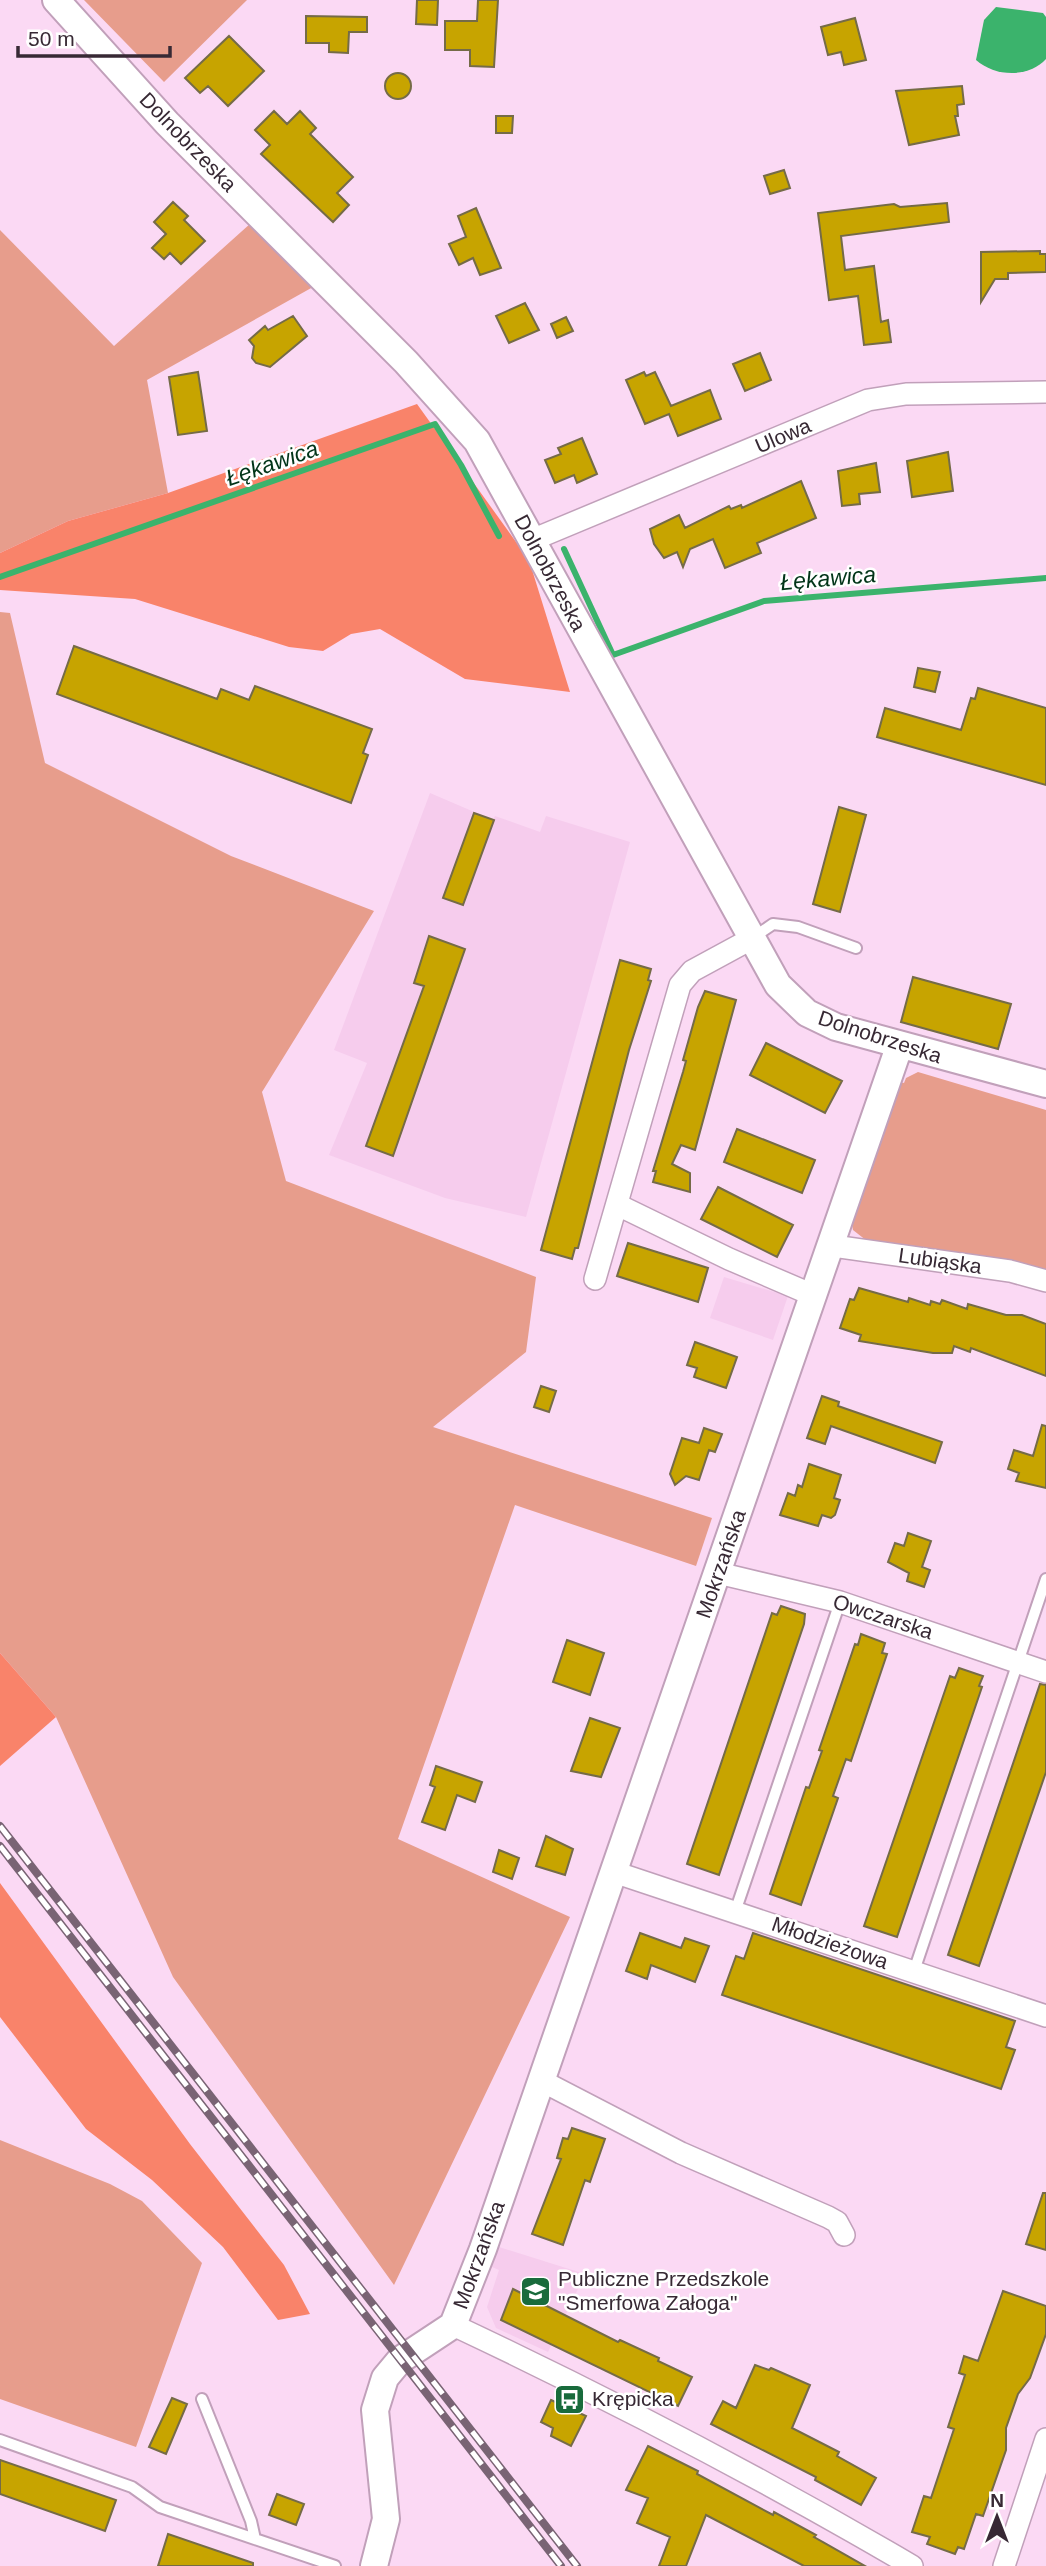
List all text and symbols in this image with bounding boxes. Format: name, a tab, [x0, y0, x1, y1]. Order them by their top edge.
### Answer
scale bar	[18, 14, 170, 58]
text: 50 m	[28, 27, 75, 50]
street label: Dolnobrzeska	[135, 87, 241, 196]
street label: Ulowa	[751, 413, 814, 458]
water label: Łękawica	[222, 435, 322, 491]
street label: Dolnobrzeska	[510, 511, 591, 635]
water label: Łękawica	[779, 561, 877, 595]
street label: Dolnobrzeska	[816, 1006, 945, 1067]
street label: Lubiąska	[897, 1243, 984, 1278]
street label: Mokrzańska	[691, 1506, 750, 1621]
street label: Owczarska	[830, 1590, 936, 1644]
street label: Młodzieżowa	[769, 1912, 892, 1973]
street label: Mokrzańska	[448, 2197, 509, 2312]
place label: Publiczne Przedszkole "Smerfowa Załoga"	[558, 2267, 769, 2314]
school or university icon: Publiczne Przedszkole "Smerfowa Załoga"	[518, 2274, 552, 2308]
bus stop icon: Krępicka	[552, 2382, 586, 2416]
place label: Krępicka	[592, 2387, 674, 2410]
north arrow	[962, 2482, 1032, 2552]
text: N	[990, 2490, 1004, 2511]

